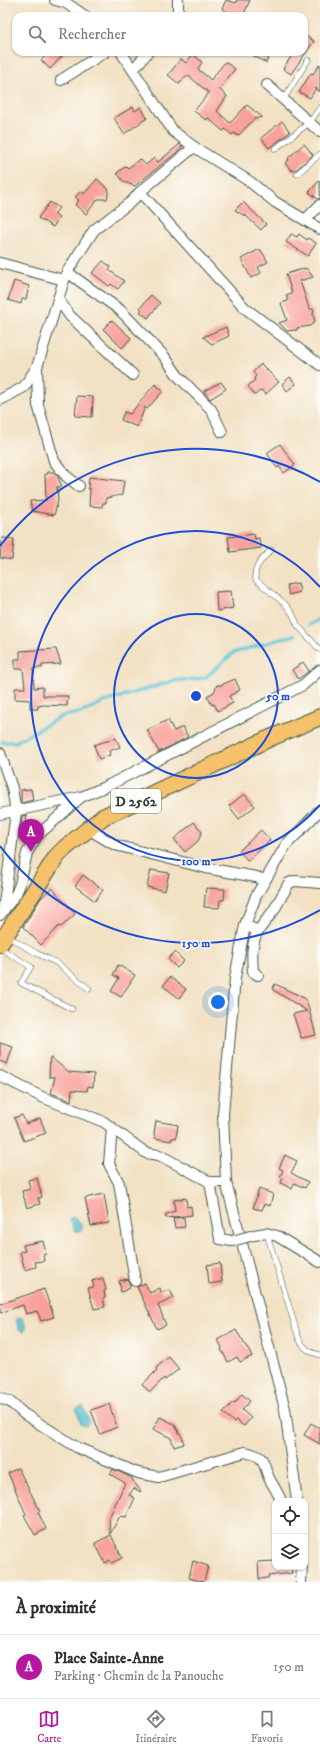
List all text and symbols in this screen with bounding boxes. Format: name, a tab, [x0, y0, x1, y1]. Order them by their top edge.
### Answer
search box	[12, 12, 308, 56]
icon: search	[26, 23, 48, 45]
text: Rechercher	[58, 25, 126, 44]
centre of rings	[189, 689, 203, 703]
text: 50 m	[265, 689, 290, 704]
road number: D 2562	[111, 789, 161, 813]
pin: A	[18, 819, 44, 852]
text: 100 m	[182, 854, 210, 869]
text: 150 m	[182, 936, 210, 951]
your location	[208, 992, 228, 1012]
map controls	[272, 1498, 308, 1570]
button: locate	[272, 1498, 308, 1534]
button: layers	[272, 1534, 308, 1570]
text: À proximité	[16, 1597, 96, 1619]
text: Place Sainte-Anne	[54, 1649, 164, 1668]
text: A	[25, 1659, 33, 1675]
text: 150 m	[273, 1659, 304, 1675]
text: Parking · Chemin de la Panouche	[54, 1668, 224, 1684]
tab: Carte	[37, 1708, 61, 1746]
tab: Itinéraire	[136, 1708, 177, 1746]
tab: Favoris	[251, 1708, 283, 1746]

